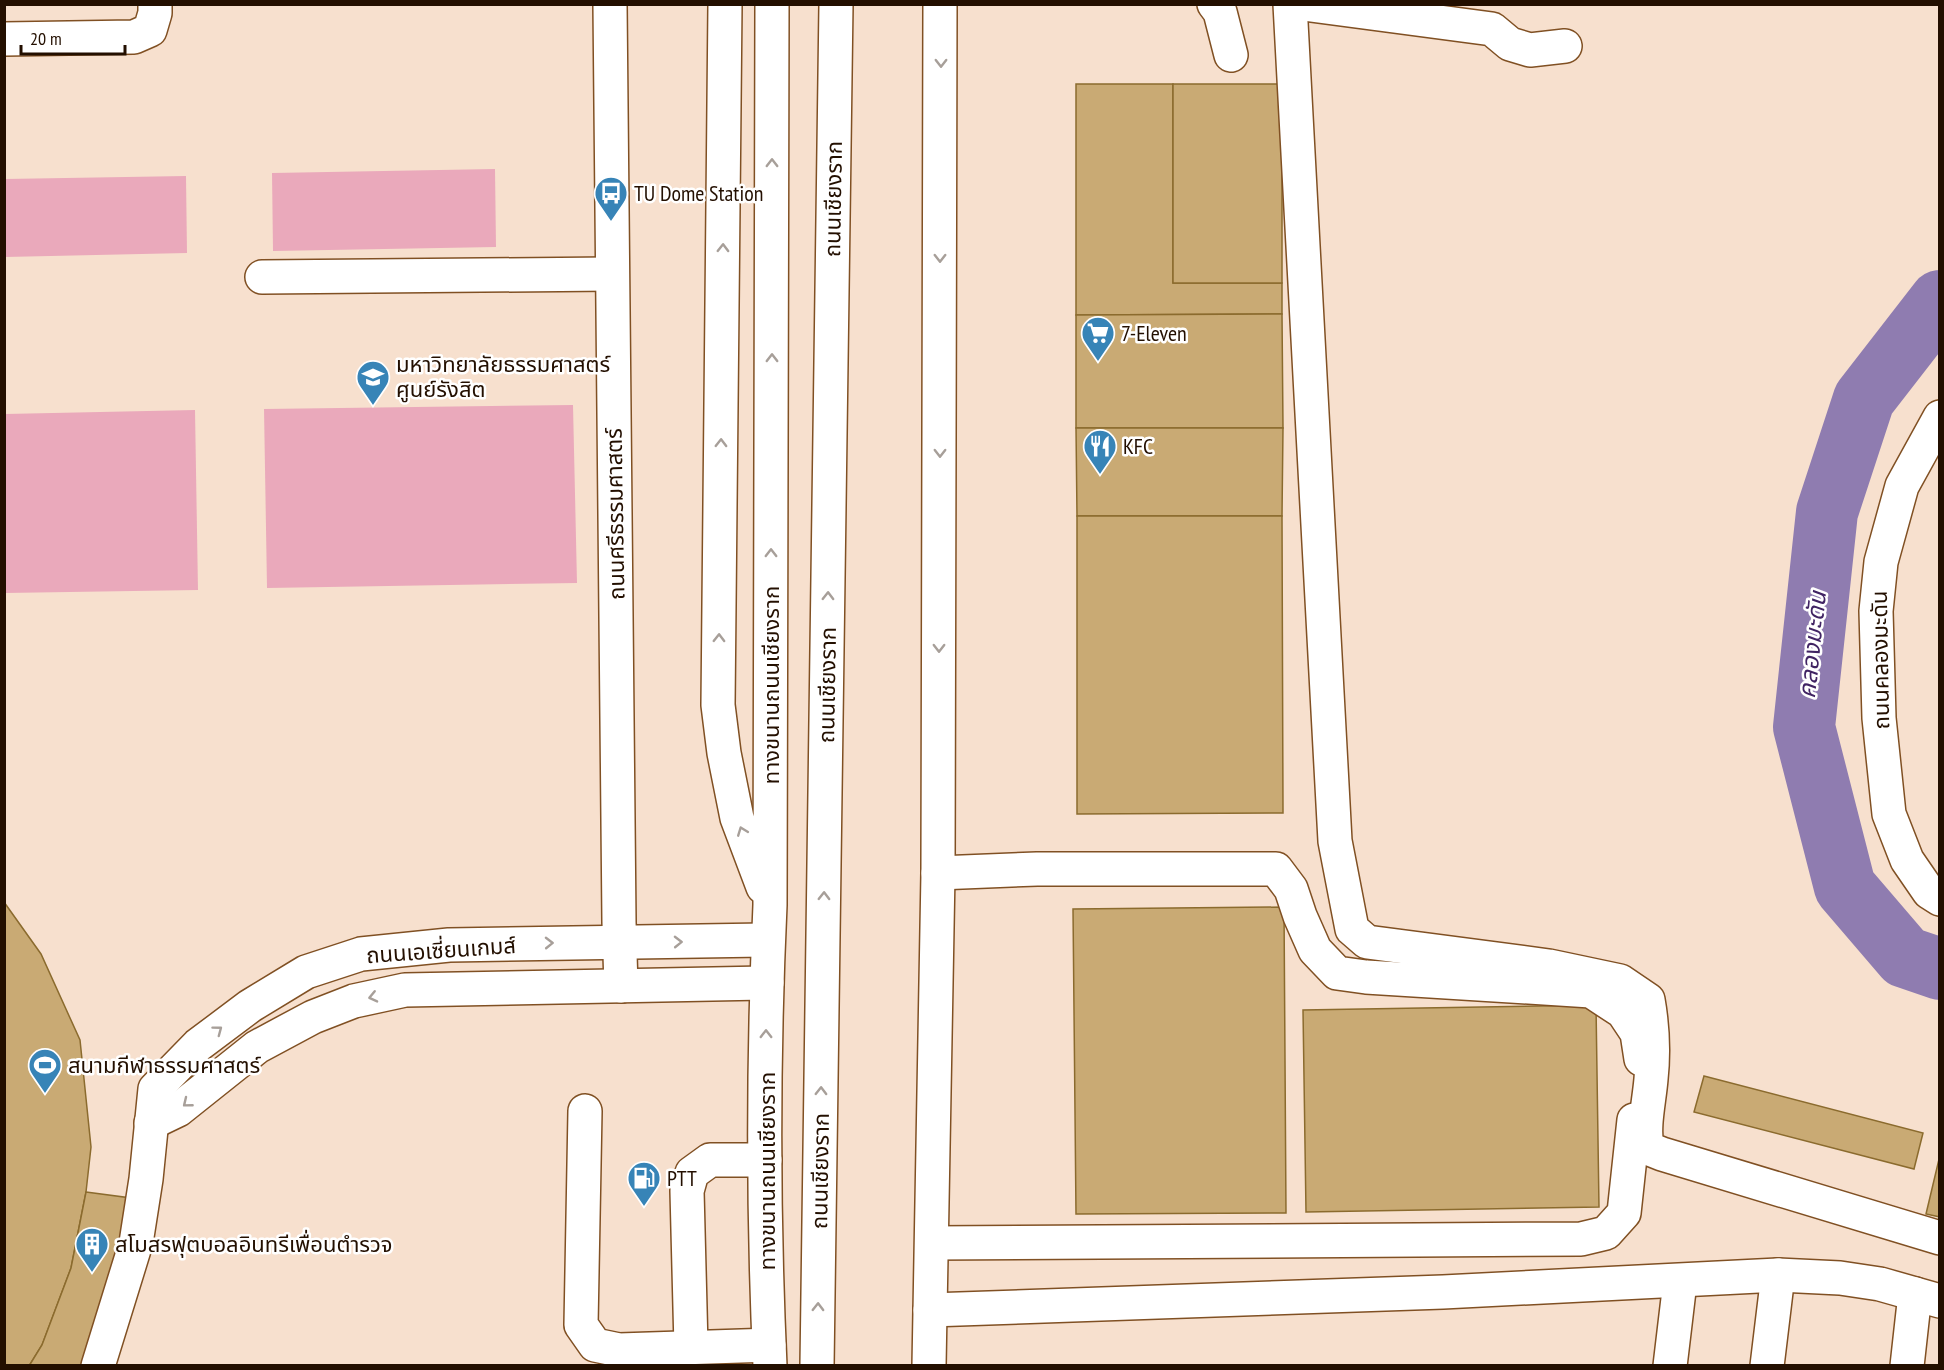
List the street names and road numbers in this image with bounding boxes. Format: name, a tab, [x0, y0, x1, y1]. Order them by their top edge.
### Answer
street label: ถนนเชียงราก	[818, 141, 848, 257]
street label: ถนนศรีธรรมศาสตร์	[599, 427, 630, 600]
street label: ทางขนานถนนเชียงราก	[757, 586, 785, 784]
street label: ถนนคลองมะดัน	[1865, 590, 1895, 730]
street label: ถนนเชียงราก	[812, 627, 842, 743]
street label: ถนนเอเซี่ยนเกมส์	[365, 930, 517, 969]
street label: ทางขนานถนนเชียงราก	[753, 1072, 781, 1270]
street label: ถนนเชียงราก	[805, 1113, 835, 1229]

